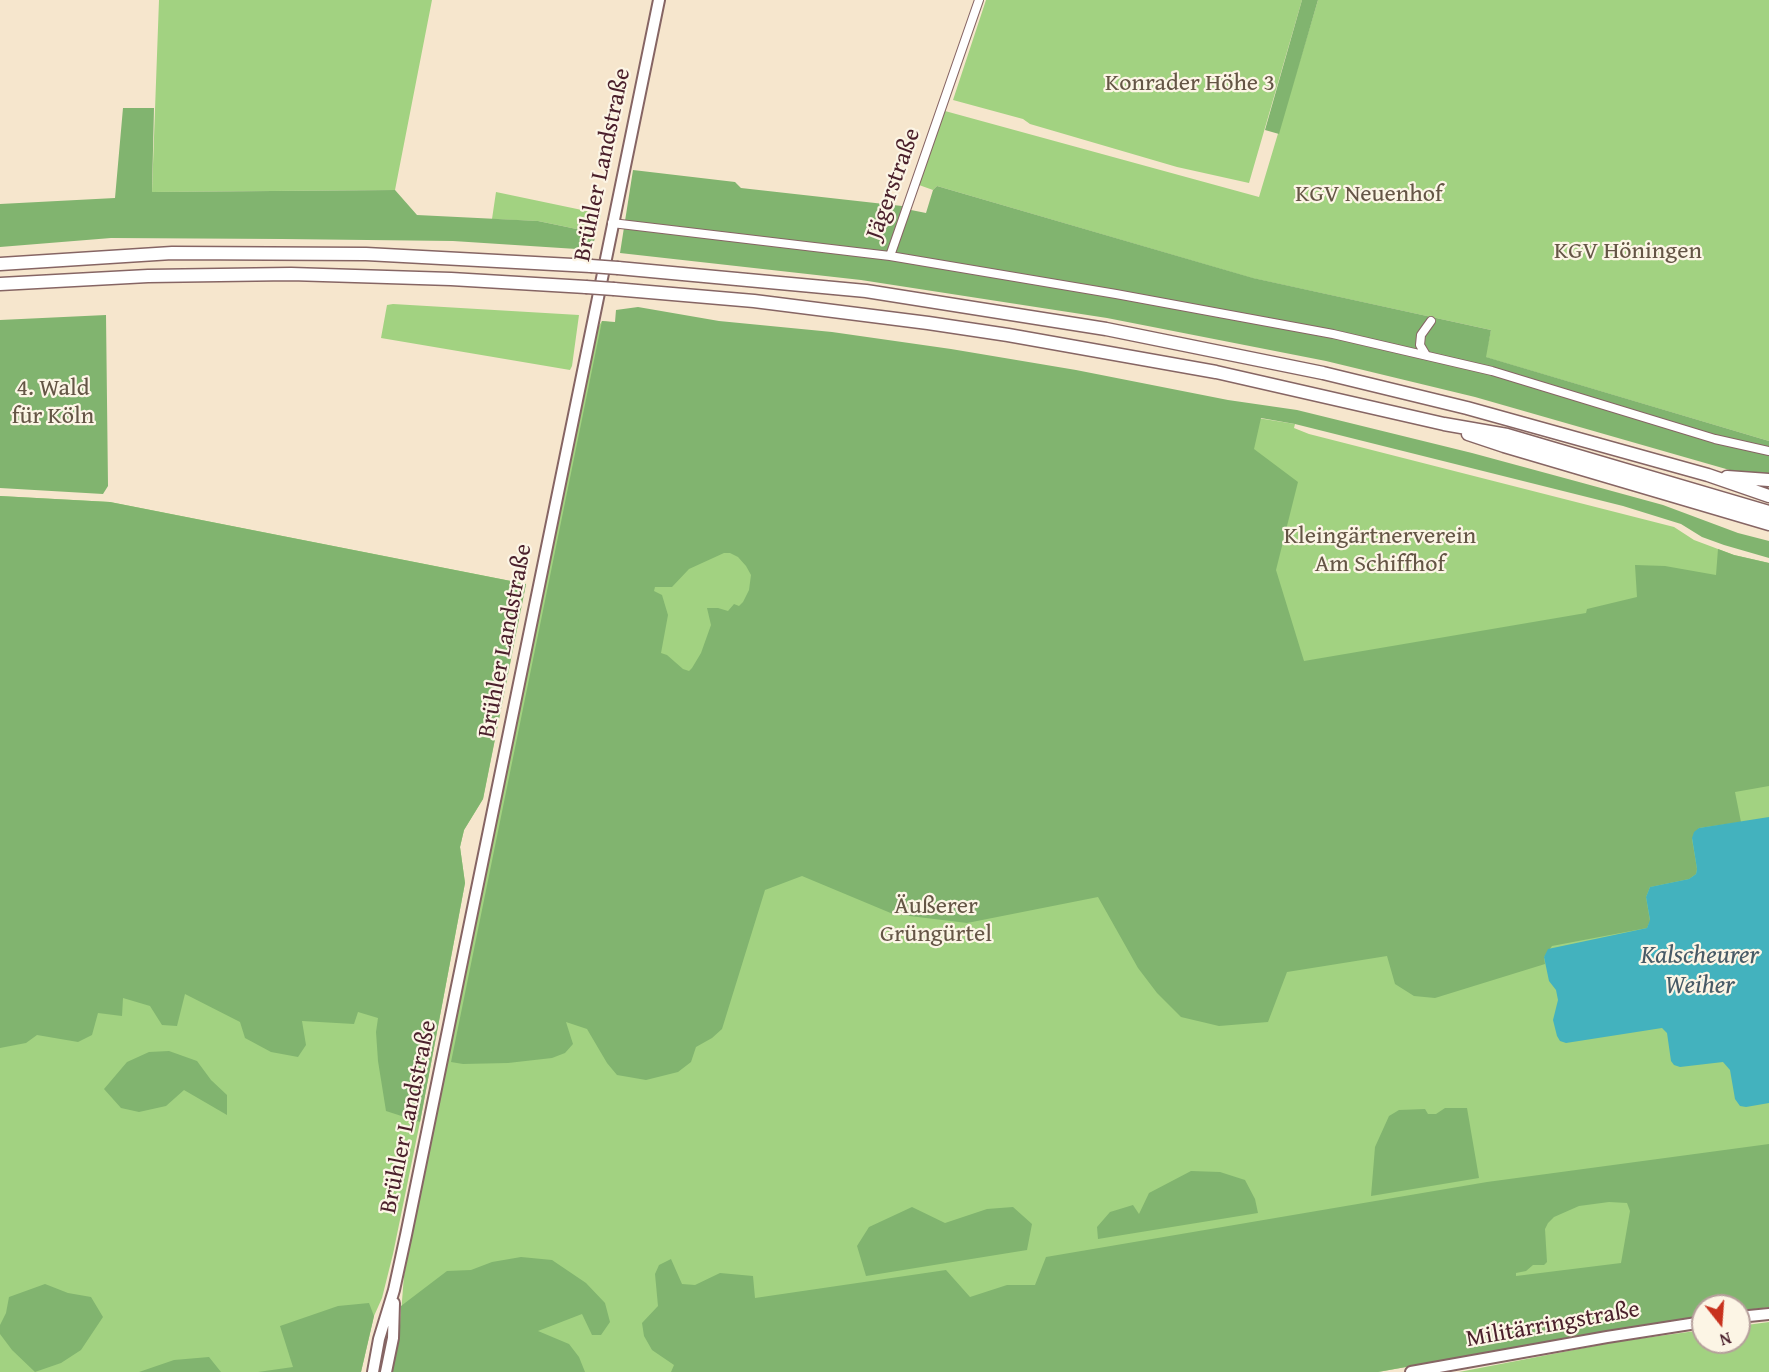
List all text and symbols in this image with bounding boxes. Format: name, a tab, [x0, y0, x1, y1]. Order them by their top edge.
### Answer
street label: Brühler Landstraße	[568, 66, 638, 264]
park label: Konrader Höhe 3	[1105, 70, 1275, 98]
street label: Jägerstraße	[861, 124, 927, 244]
park label: KGV Neuenhof	[1295, 181, 1443, 209]
park label: KGV Höningen	[1554, 238, 1702, 266]
park label: 4. Wald für Köln	[12, 375, 94, 431]
park label: Kleingärtnerverein Am Schiffhof	[1284, 523, 1476, 579]
street label: Brühler Landstraße	[473, 542, 539, 740]
park label: Äußerer Grüngürtel	[880, 893, 992, 949]
water label: Kalscheurer Weiher	[1641, 940, 1759, 1002]
street label: Brühler Landstraße	[374, 1018, 444, 1216]
north arrow	[1691, 1294, 1751, 1354]
street label: Militärringstraße	[1464, 1296, 1642, 1354]
text: N	[1717, 1326, 1734, 1352]

